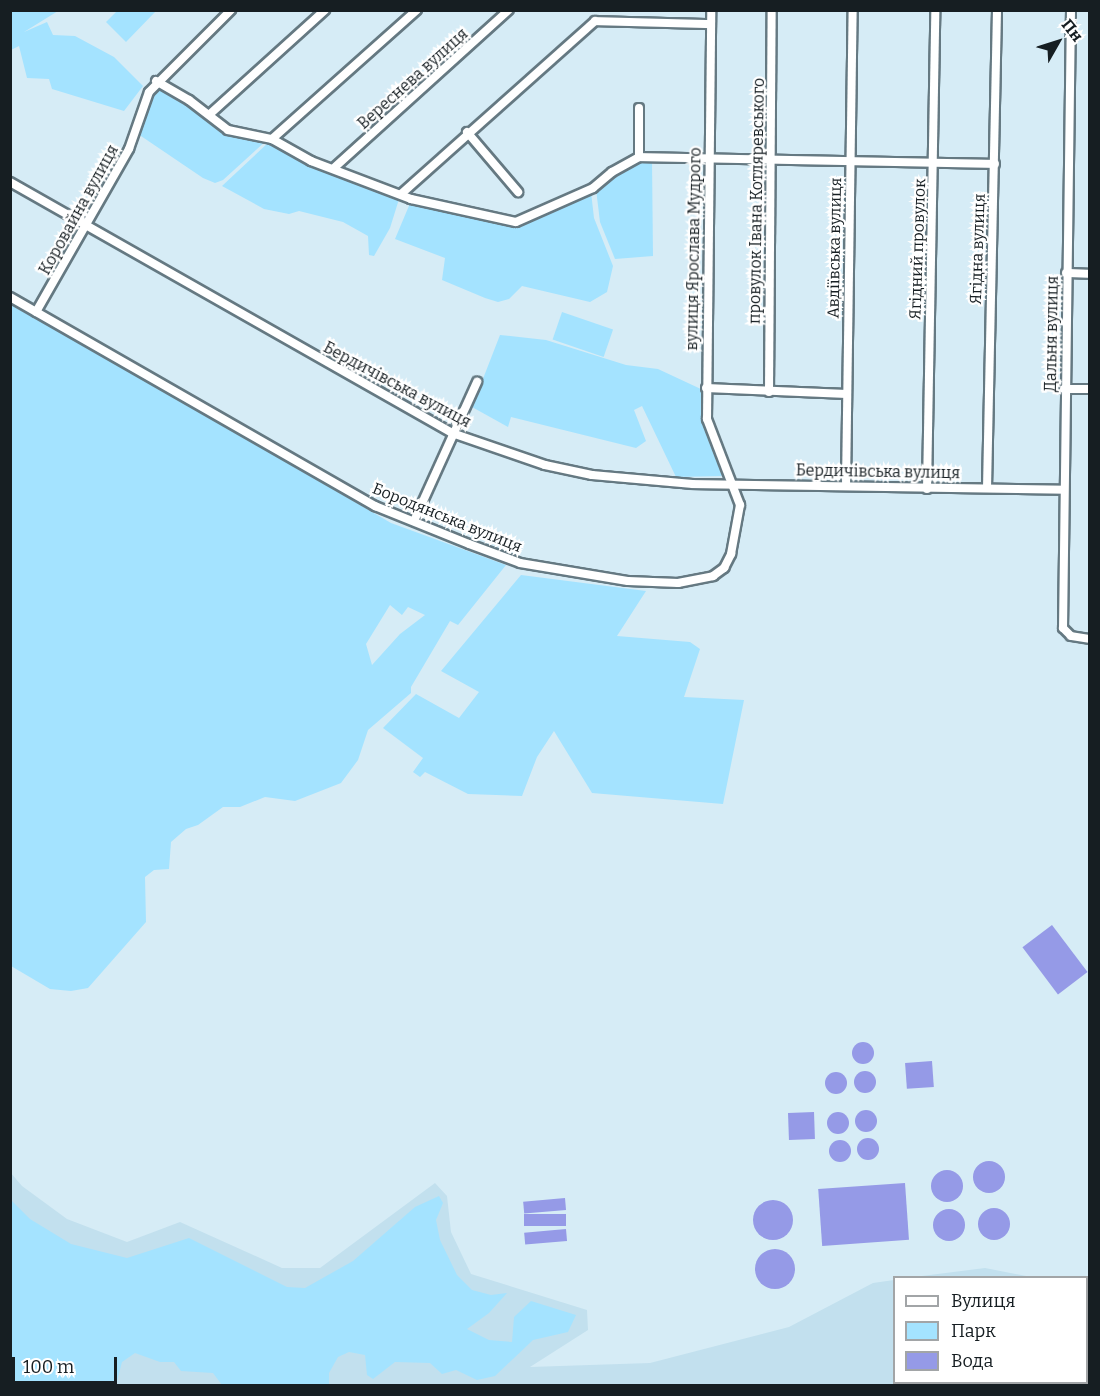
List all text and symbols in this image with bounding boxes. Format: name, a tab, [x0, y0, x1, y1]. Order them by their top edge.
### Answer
north arrow	[1028, 12, 1088, 72]
text: Пн	[1058, 15, 1087, 45]
street label: Вереснева вулиця	[354, 24, 472, 134]
street label: провулок Івана Котляревського	[745, 78, 769, 324]
street label: Коровайна вулиця	[35, 142, 123, 278]
street label: вулиця Ярослава Мудрого	[683, 147, 705, 351]
street label: Авдіївська вулиця	[824, 177, 846, 319]
street label: Ягідний провулок	[906, 178, 930, 320]
street label: Ягідна вулиця	[966, 193, 990, 305]
street label: Дальня вулиця	[1041, 276, 1063, 392]
street label: Бердичівська вулиця	[320, 338, 474, 432]
street label: Бердичівська вулиця	[796, 461, 960, 483]
street label: Бородянська вулиця	[369, 479, 525, 557]
legend	[893, 1276, 1088, 1384]
text: Вулиця	[951, 1290, 1015, 1312]
text: Парк	[951, 1320, 996, 1342]
scale bar	[15, 1345, 120, 1383]
text: Вода	[951, 1350, 993, 1372]
text: 100 m	[23, 1356, 74, 1378]

